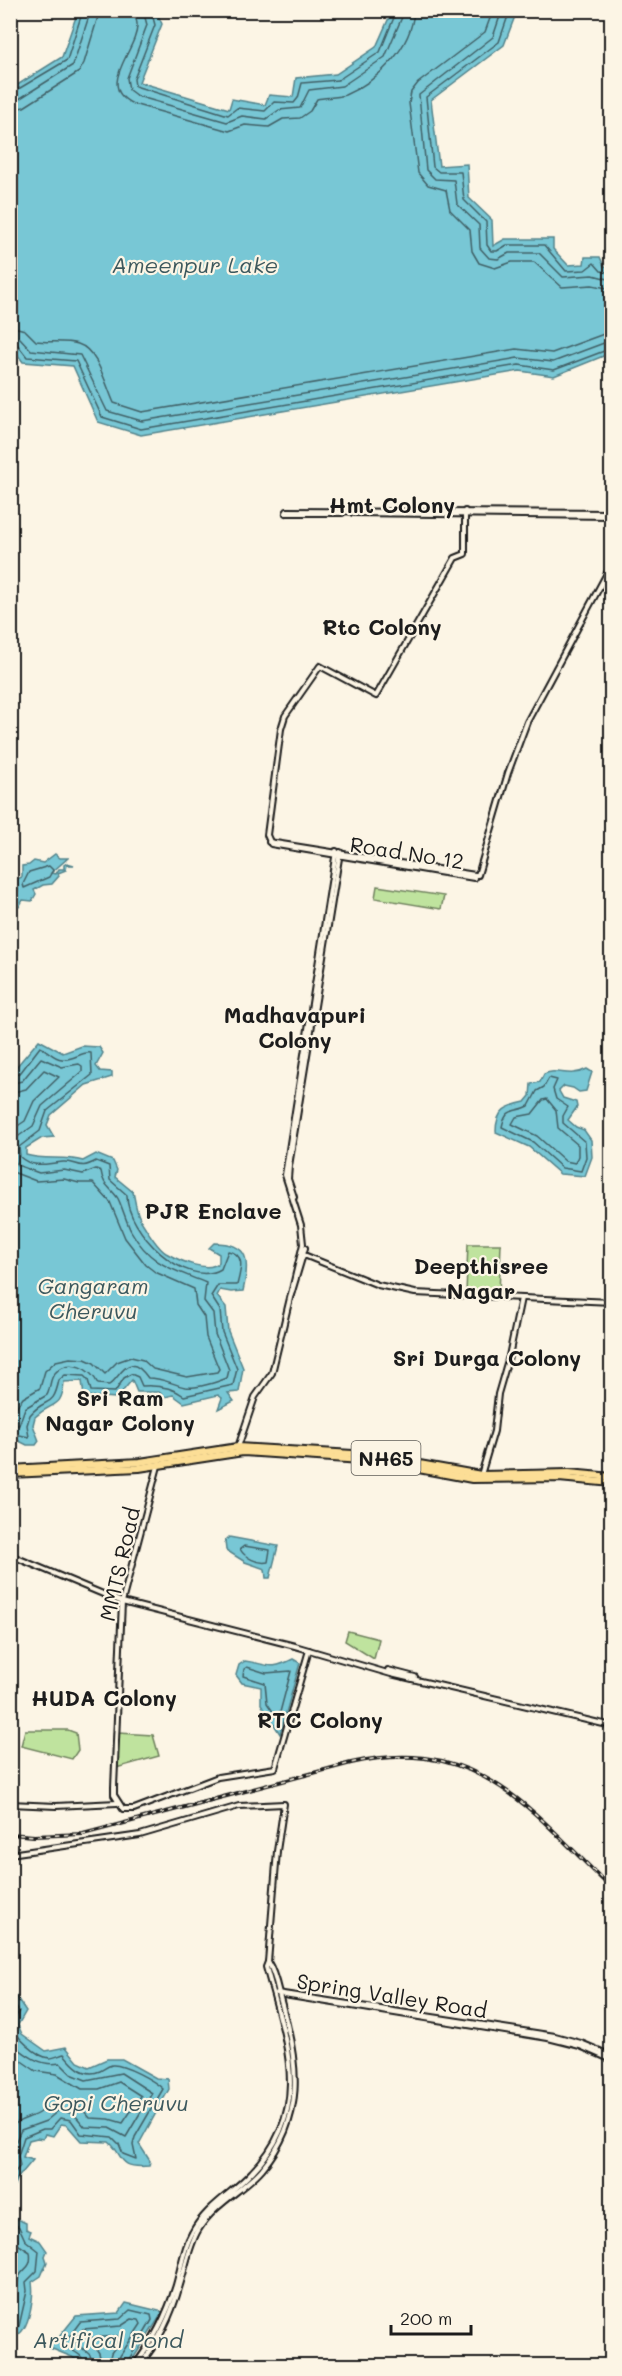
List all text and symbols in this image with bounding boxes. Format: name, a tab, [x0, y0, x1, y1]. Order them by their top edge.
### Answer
water label: Ameenpur Lake	[112, 250, 278, 279]
district label: Hmt Colony	[329, 490, 455, 519]
district label: Rtc Colony	[322, 612, 442, 641]
street label: Road No 12	[348, 830, 466, 874]
district label: Madhavapuri Colony	[224, 1000, 366, 1054]
district label: PJR Enclave	[144, 1196, 282, 1225]
district label: Deepthisree Nagar	[414, 1251, 548, 1305]
water label: Gangaram Cheruvu	[38, 1271, 148, 1325]
district label: Sri Durga Colony	[393, 1343, 581, 1372]
district label: Sri Ram Nagar Colony	[45, 1383, 195, 1437]
road number: NH65	[352, 1441, 420, 1475]
street label: MMTS Road	[93, 1504, 145, 1624]
district label: HUDA Colony	[31, 1683, 177, 1712]
district label: RTC Colony	[257, 1705, 383, 1734]
street label: Spring Valley Road	[295, 1967, 489, 2023]
water label: Gopi Cheruvu	[43, 2088, 189, 2117]
scale bar	[391, 2298, 470, 2336]
text: 200 m	[400, 2306, 452, 2330]
water label: Artifical Pond	[33, 2325, 184, 2354]

